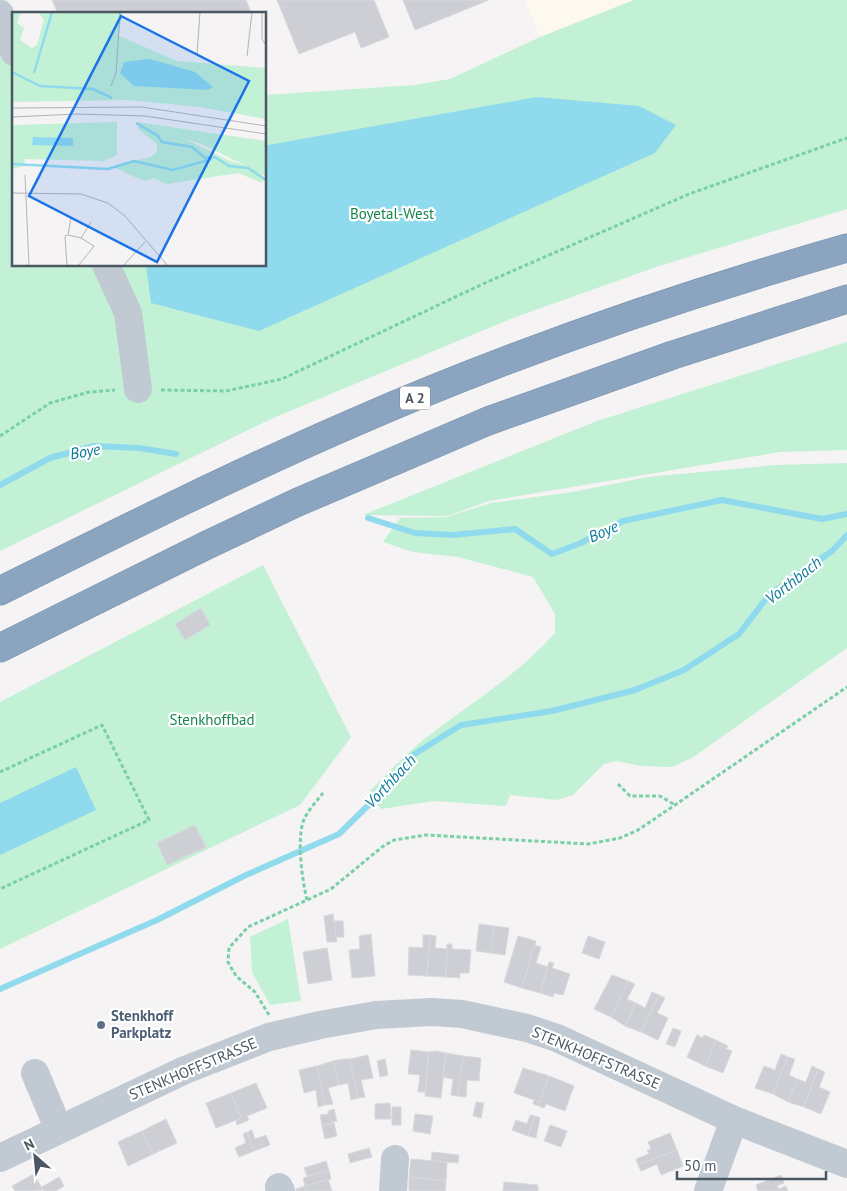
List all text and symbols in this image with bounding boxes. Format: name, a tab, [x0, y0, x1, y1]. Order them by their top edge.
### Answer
inset map	[12, 12, 266, 266]
park label: Boyetal-West	[350, 204, 434, 223]
road number: A 2	[400, 386, 430, 409]
water label: Boye	[68, 438, 102, 464]
water label: Boye	[585, 515, 622, 546]
water label: Vorthbach	[761, 552, 825, 608]
park label: Stenkhoffbad	[169, 710, 255, 729]
water label: Vorthbach	[360, 750, 420, 812]
place label: Stenkhoff Parkplatz	[111, 1006, 174, 1042]
marker: Stenkhoff Parkplatz	[95, 1019, 107, 1031]
street label: STENKHOFFSTRASSE	[529, 1022, 663, 1093]
street label: STENKHOFFSTRASSE	[126, 1033, 260, 1104]
north arrow	[10, 1131, 60, 1181]
text: N	[21, 1134, 37, 1155]
scale bar	[677, 1148, 826, 1180]
text: 50 m	[684, 1156, 717, 1175]

